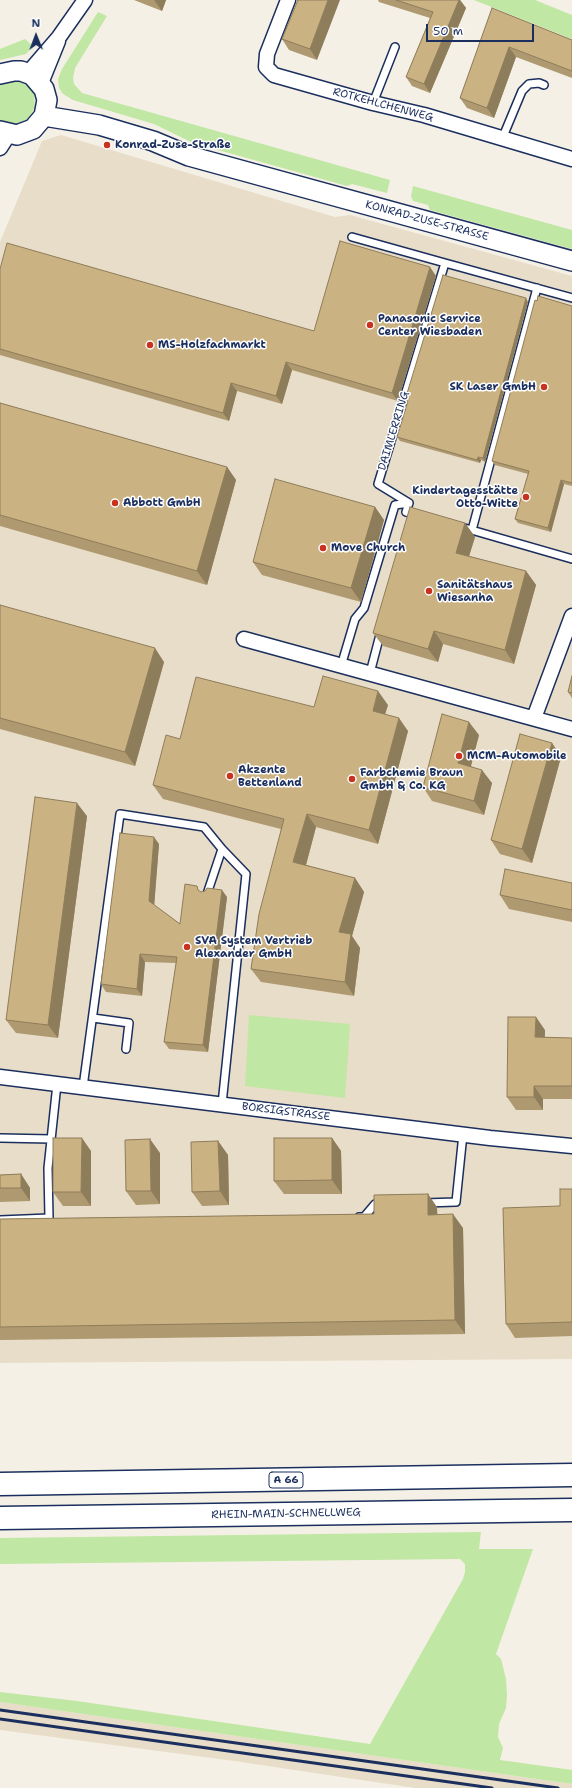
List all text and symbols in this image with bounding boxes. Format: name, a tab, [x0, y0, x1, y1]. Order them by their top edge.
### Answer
north arrow	[16, 16, 56, 56]
text: N	[31, 16, 40, 31]
scale bar	[428, 16, 536, 42]
text: 50 m	[433, 23, 463, 39]
street label: ROTKEHLCHENWEG	[331, 85, 435, 125]
place label: Konrad-Zuse-Straße	[115, 138, 231, 152]
marker: Konrad-Zuse-Straße	[102, 140, 112, 150]
street label: KONRAD-ZUSE-STRASSE	[364, 198, 490, 244]
place label: Panasonic Service Center Wiesbaden	[378, 312, 482, 338]
marker: Panasonic Service Center Wiesbaden	[365, 320, 375, 330]
place label: MS-Holzfachmarkt	[158, 338, 266, 352]
marker: MS-Holzfachmarkt	[145, 340, 155, 350]
place label: SK Laser GmbH	[449, 380, 536, 394]
marker: SK Laser GmbH	[539, 382, 549, 392]
street label: DAIMLERRING	[376, 390, 412, 472]
place label: Kindertagesstätte Otto-Witte	[412, 484, 518, 510]
marker: Kindertagesstätte Otto-Witte	[521, 492, 531, 502]
place label: Abbott GmbH	[123, 496, 201, 510]
marker: Abbott GmbH	[110, 498, 120, 508]
place label: Move Church	[331, 541, 405, 555]
marker: Move Church	[318, 543, 328, 553]
place label: Sanitätshaus Wiesanha	[437, 578, 513, 604]
marker: Sanitätshaus Wiesanha	[424, 586, 434, 596]
place label: MCM-Automobile	[467, 749, 567, 763]
marker: MCM-Automobile	[454, 751, 464, 761]
place label: Akzente Bettenland	[238, 763, 302, 789]
place label: Farbchemie Braun GmbH & Co. KG	[360, 766, 463, 792]
marker: Akzente Bettenland	[225, 771, 235, 781]
marker: Farbchemie Braun GmbH & Co. KG	[347, 774, 357, 784]
place label: SVA System Vertrieb Alexander GmbH	[195, 934, 312, 960]
marker: SVA System Vertrieb Alexander GmbH	[182, 942, 192, 952]
street label: BORSIGSTRASSE	[241, 1100, 331, 1124]
road number: A 66	[269, 1472, 303, 1488]
street label: RHEIN-MAIN-SCHNELLWEG	[211, 1506, 361, 1522]

